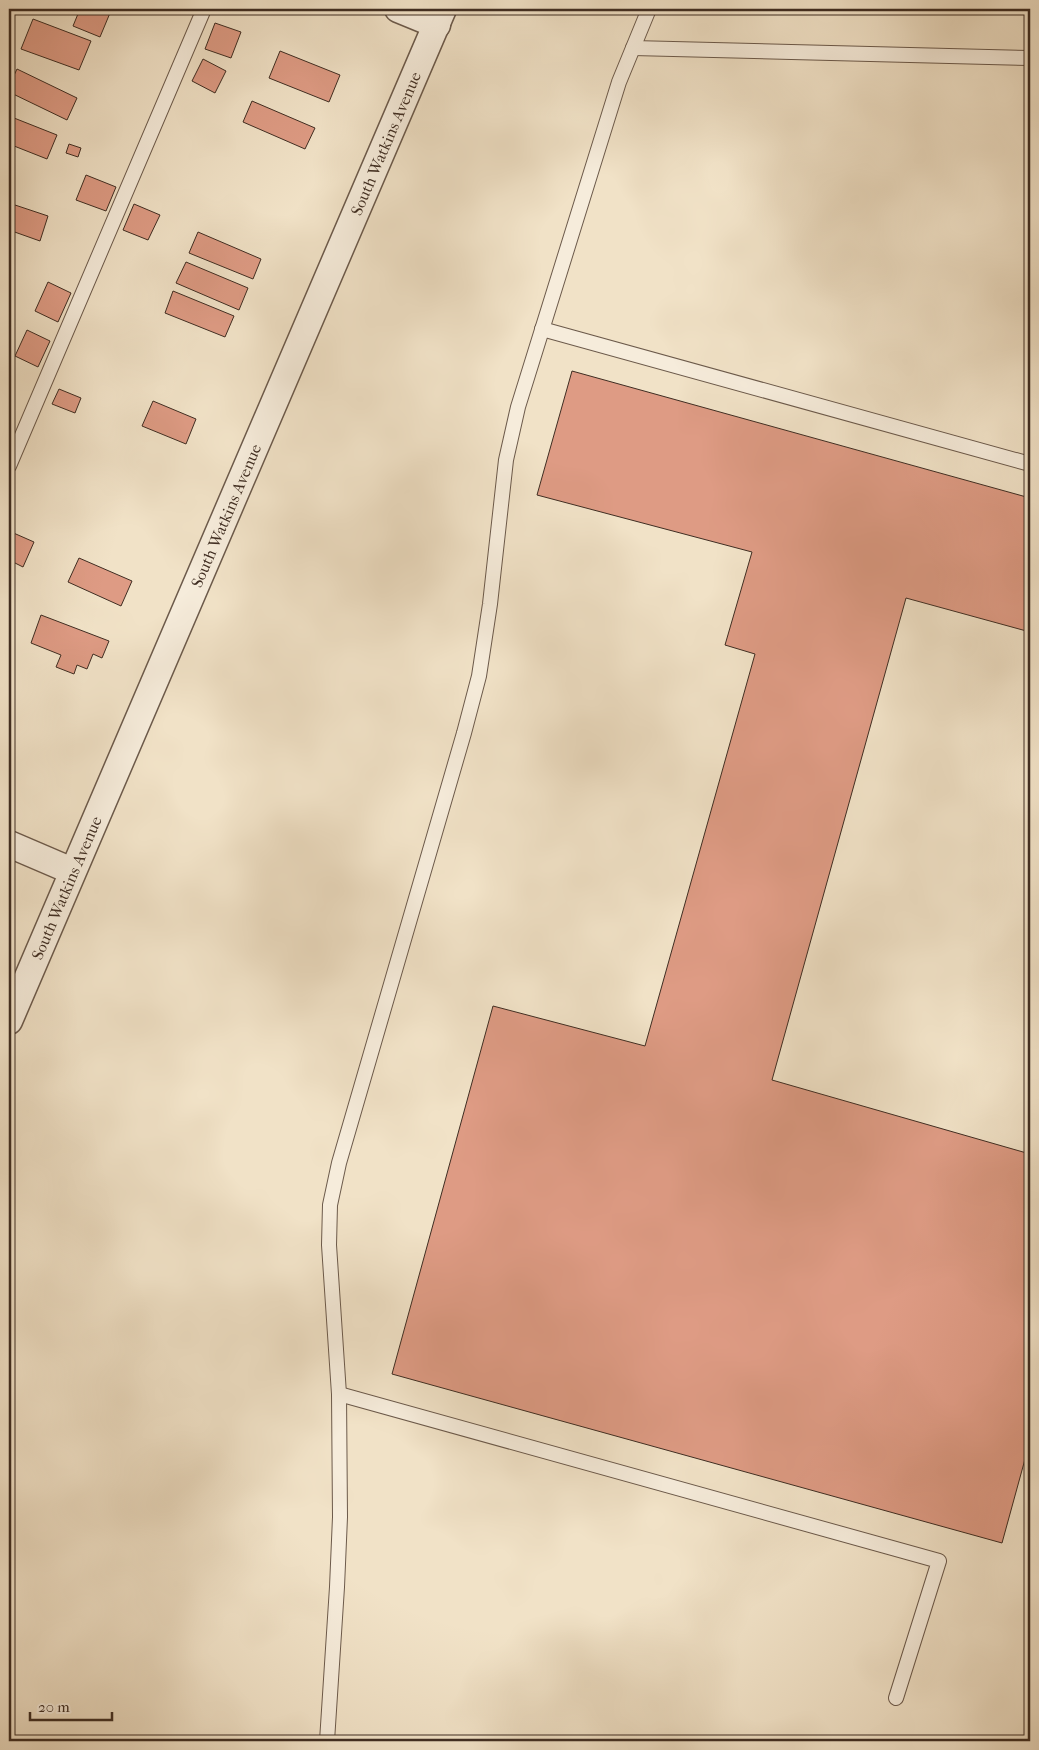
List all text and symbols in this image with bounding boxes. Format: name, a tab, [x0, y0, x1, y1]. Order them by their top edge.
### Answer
street label: South Watkins Avenue	[347, 69, 425, 218]
street label: South Watkins Avenue	[187, 441, 265, 590]
street label: South Watkins Avenue	[27, 813, 106, 963]
scale bar	[30, 1690, 112, 1722]
text: 20 m	[38, 1698, 70, 1716]

